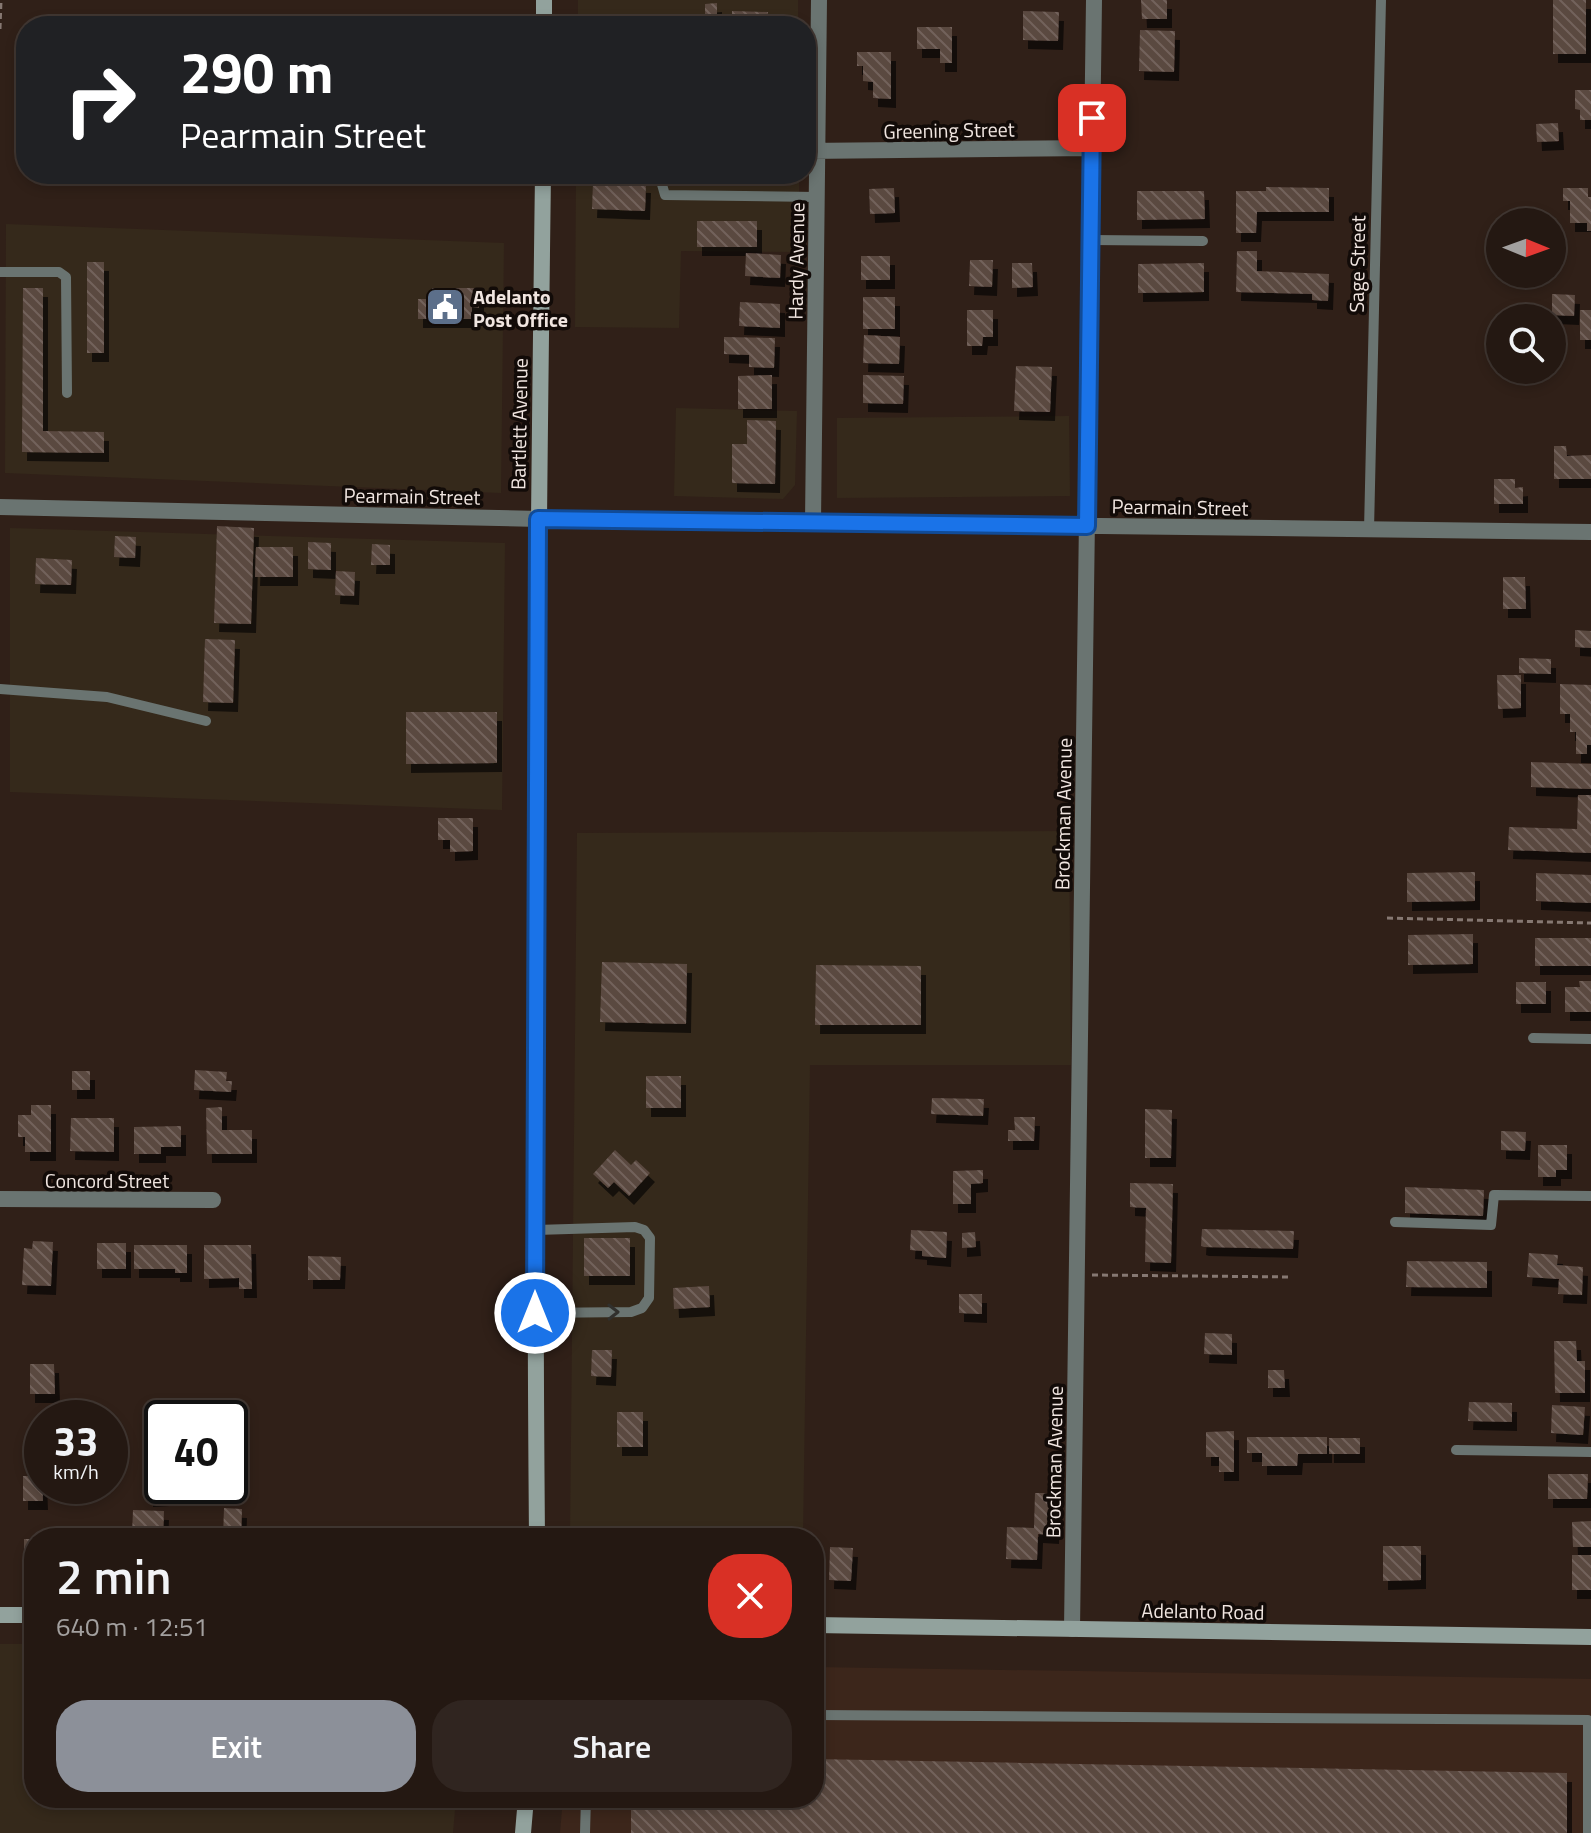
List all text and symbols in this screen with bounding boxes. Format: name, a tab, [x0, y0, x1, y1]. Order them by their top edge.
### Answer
text: 290 m	[180, 30, 333, 115]
icon: right	[48, 48, 152, 152]
pin	[1058, 84, 1126, 152]
icon: arrive	[1070, 96, 1114, 140]
text: Pearmain Street	[180, 107, 426, 162]
street label: Greening Street	[883, 113, 1015, 147]
street label: Hardy Avenue	[779, 202, 813, 320]
north arrow	[1486, 208, 1566, 288]
map controls	[1486, 208, 1566, 384]
street label: Sage Street	[1341, 215, 1373, 313]
place label: Adelanto Post Office	[473, 281, 568, 335]
public building icon: Adelanto Post Office	[424, 286, 466, 328]
button: search	[1486, 304, 1566, 384]
street label: Bartlett Avenue	[502, 358, 536, 490]
street label: Pearmain Street	[343, 479, 481, 513]
street label: Pearmain Street	[1111, 490, 1249, 524]
street label: Brockman Avenue	[1046, 738, 1080, 890]
street label: Concord Street	[45, 1165, 169, 1196]
position arrow	[493, 1271, 577, 1355]
one-way arrow	[607, 1303, 620, 1321]
street label: Brockman Avenue	[1037, 1386, 1071, 1538]
speed limit sign: 40	[144, 1400, 248, 1504]
text: 33	[54, 1411, 98, 1472]
text: km/h	[53, 1456, 99, 1487]
text: 2 min	[56, 1540, 171, 1613]
button: close	[708, 1554, 792, 1638]
street label: Adelanto Road	[1141, 1594, 1265, 1628]
text: 640 m · 12:51	[56, 1607, 208, 1646]
button: Exit	[56, 1700, 416, 1792]
button: Share	[432, 1700, 792, 1792]

